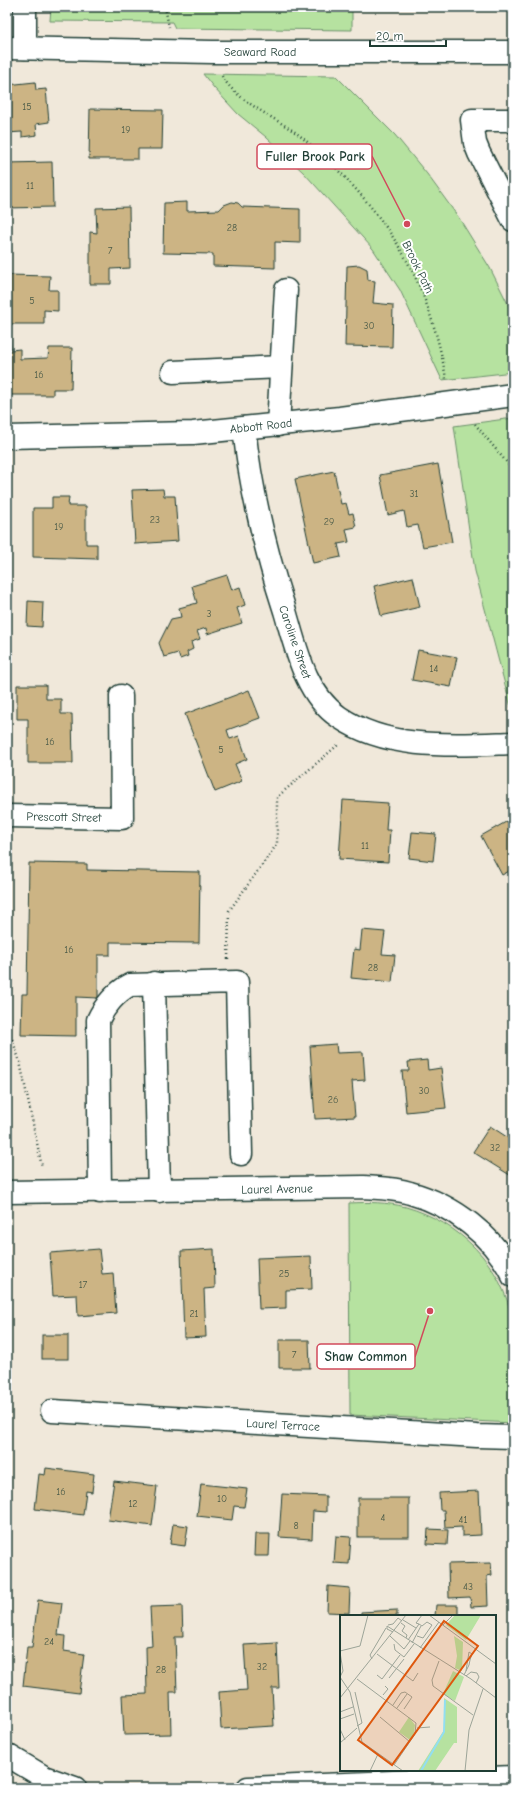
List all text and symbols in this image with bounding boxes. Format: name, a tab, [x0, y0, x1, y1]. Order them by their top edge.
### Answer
scale bar	[370, 22, 446, 48]
text: 20 m	[376, 29, 404, 43]
street label: Seaward Road	[224, 45, 296, 59]
house number: 15	[22, 101, 32, 113]
house number: 19	[121, 124, 131, 136]
callout: Fuller Brook Park	[257, 144, 372, 169]
text: Fuller Brook Park	[265, 149, 365, 164]
house number: 11	[26, 180, 34, 192]
house number: 28	[227, 222, 237, 234]
street label: Brook Path	[399, 238, 437, 296]
house number: 7	[108, 245, 113, 257]
house number: 5	[29, 295, 35, 307]
house number: 30	[363, 320, 375, 332]
house number: 16	[34, 369, 44, 381]
street label: Abbott Road	[229, 416, 293, 436]
house number: 31	[409, 488, 419, 500]
house number: 23	[150, 514, 160, 526]
house number: 29	[324, 516, 334, 528]
house number: 19	[54, 521, 64, 533]
street label: Caroline Street	[276, 604, 314, 681]
house number: 3	[206, 608, 212, 620]
house number: 14	[430, 663, 439, 675]
house number: 16	[45, 736, 55, 748]
house number: 5	[218, 744, 224, 756]
street label: Prescott Street	[26, 809, 102, 825]
house number: 11	[361, 840, 369, 852]
house number: 16	[64, 944, 74, 956]
house number: 28	[368, 962, 378, 974]
house number: 30	[418, 1085, 430, 1097]
house number: 26	[328, 1094, 338, 1106]
house number: 32	[490, 1142, 500, 1154]
street label: Laurel Avenue	[241, 1181, 313, 1197]
house number: 25	[279, 1268, 289, 1280]
house number: 17	[79, 1279, 88, 1291]
house number: 21	[189, 1308, 199, 1320]
callout: Shaw Common	[317, 1344, 415, 1369]
house number: 7	[292, 1349, 297, 1361]
text: Shaw Common	[325, 1349, 407, 1364]
street label: Laurel Terrace	[246, 1416, 320, 1434]
house number: 16	[56, 1486, 66, 1498]
house number: 10	[217, 1493, 227, 1505]
house number: 12	[128, 1498, 138, 1510]
house number: 4	[381, 1512, 386, 1524]
house number: 41	[459, 1514, 467, 1526]
house number: 8	[293, 1520, 299, 1532]
house number: 43	[463, 1581, 473, 1593]
inset map	[340, 1615, 496, 1771]
house number: 24	[44, 1636, 54, 1648]
house number: 32	[257, 1661, 267, 1673]
house number: 28	[156, 1664, 166, 1676]

